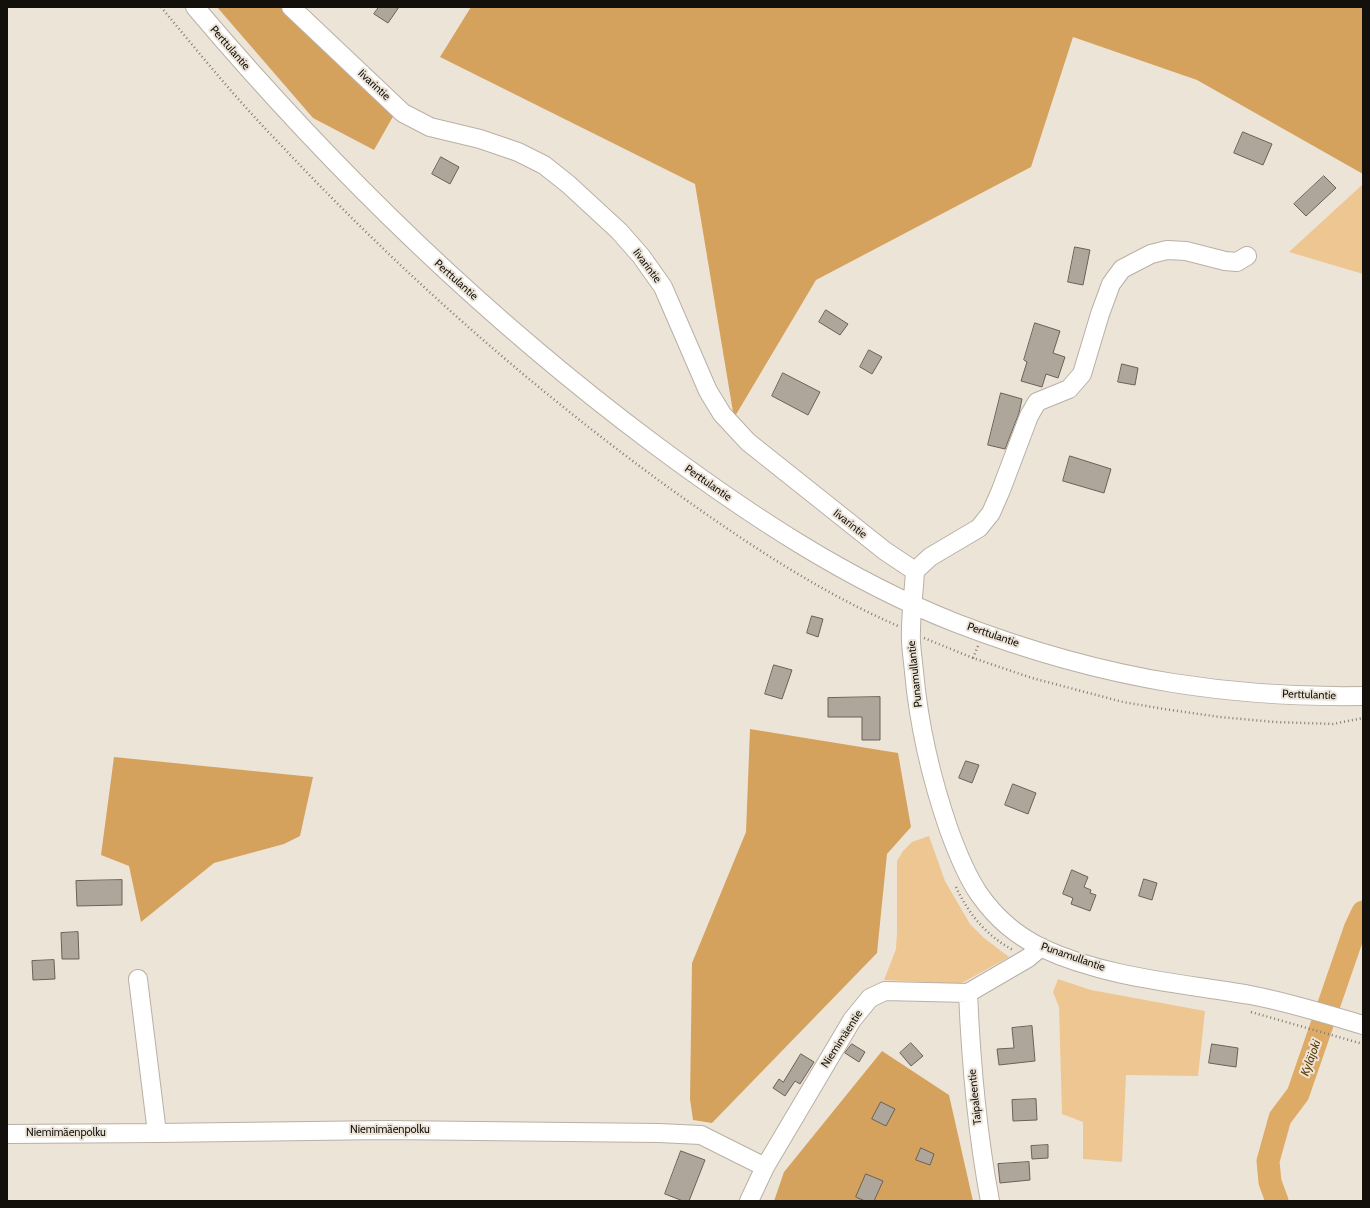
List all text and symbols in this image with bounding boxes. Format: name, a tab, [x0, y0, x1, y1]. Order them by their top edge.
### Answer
street label: Perttulantie	[207, 23, 253, 73]
street label: Iivarintie	[355, 67, 393, 103]
street label: Iivarintie	[630, 246, 664, 286]
street label: Perttulantie	[432, 257, 480, 303]
street label: Perttulantie	[682, 462, 734, 504]
street label: Iivarintie	[830, 507, 870, 541]
street label: Perttulantie	[965, 620, 1021, 650]
street label: Punamullantie	[905, 640, 925, 708]
street label: Perttulantie	[1282, 687, 1336, 703]
street label: Punamullantie	[1039, 940, 1107, 974]
street label: Niemimäentie	[819, 1008, 865, 1070]
water label: Kyläjoki	[1298, 1038, 1324, 1078]
street label: Taipaleentie	[966, 1069, 984, 1125]
street label: Niemimäenpolku	[350, 1123, 430, 1137]
street label: Niemimäenpolku	[26, 1126, 106, 1140]

